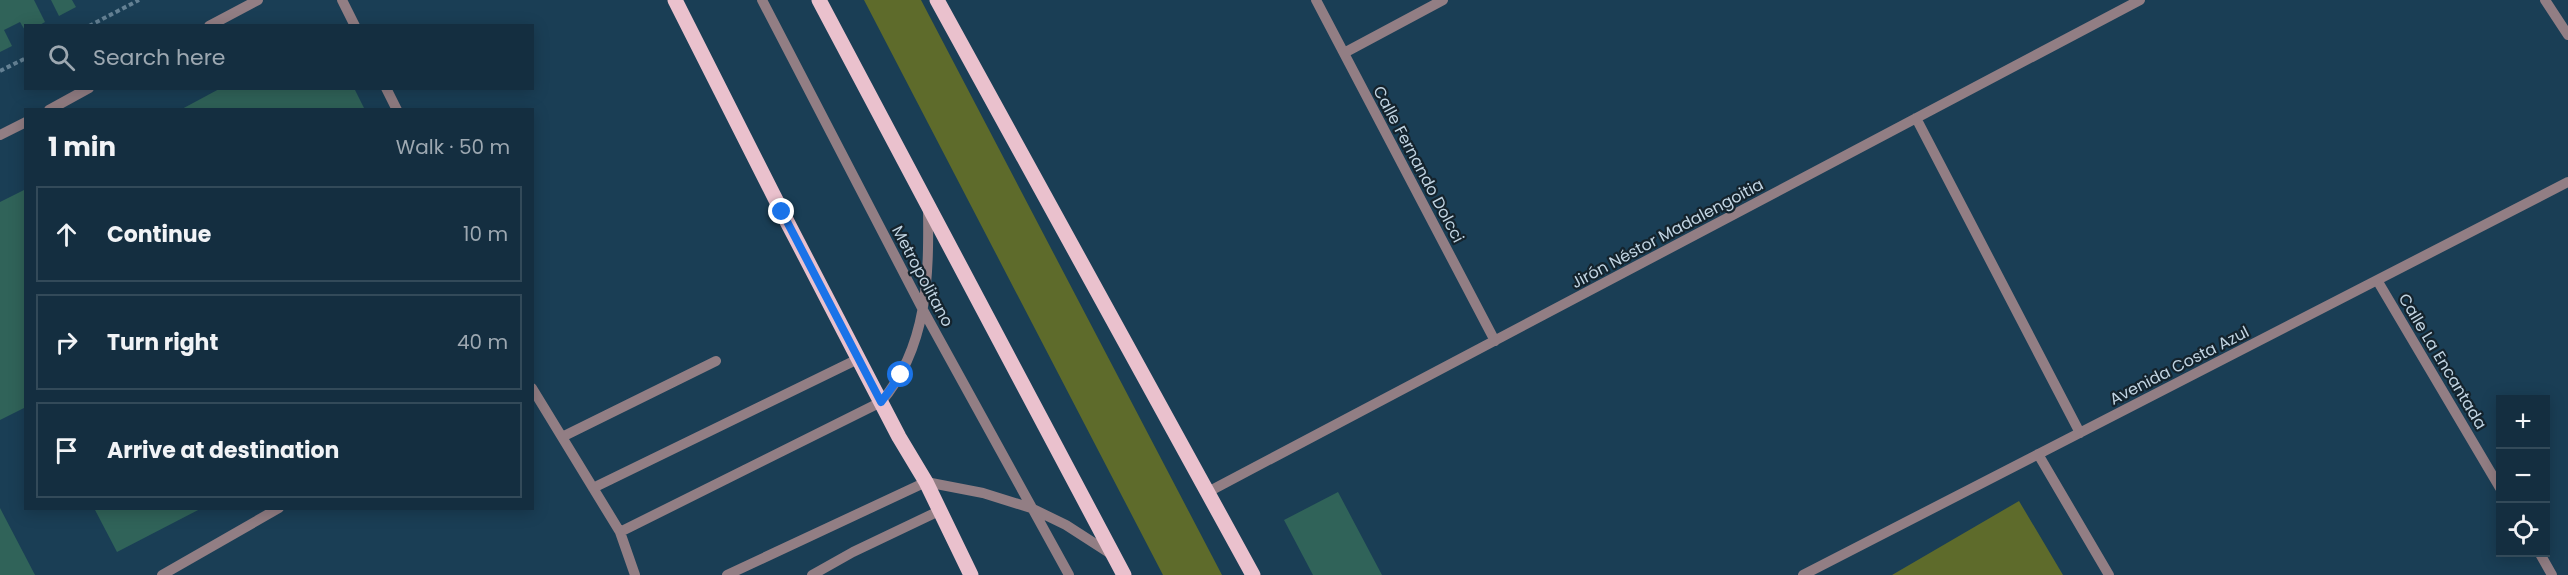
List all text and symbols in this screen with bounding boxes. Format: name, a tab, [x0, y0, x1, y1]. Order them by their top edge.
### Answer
search box	[24, 24, 534, 90]
icon: search	[45, 41, 78, 74]
text: Search here	[93, 42, 226, 73]
street label: Calle Fernando Dolcci	[1367, 82, 1470, 247]
text: 1 min	[48, 129, 116, 165]
text: Walk · 50 m	[396, 133, 510, 161]
street label: Jirón Néstor Madalengoitia	[1567, 173, 1767, 294]
route end	[768, 198, 794, 224]
icon: ahead	[50, 218, 83, 251]
text: Continue	[107, 219, 211, 250]
text: 10 m	[463, 220, 508, 248]
street label: Metropolitano	[886, 221, 959, 331]
street label: Calle La Encantada	[2393, 289, 2492, 433]
street label: Avenida Costa Azul	[2105, 320, 2253, 411]
icon: right	[50, 326, 83, 359]
text: Turn right	[107, 327, 218, 358]
text: 40 m	[457, 328, 508, 356]
route start	[887, 361, 913, 387]
map controls	[2496, 395, 2550, 557]
button: +	[2496, 395, 2550, 449]
icon: arrive	[50, 434, 83, 467]
text: Arrive at destination	[107, 435, 339, 466]
button: −	[2496, 449, 2550, 503]
button: locate	[2496, 503, 2550, 557]

